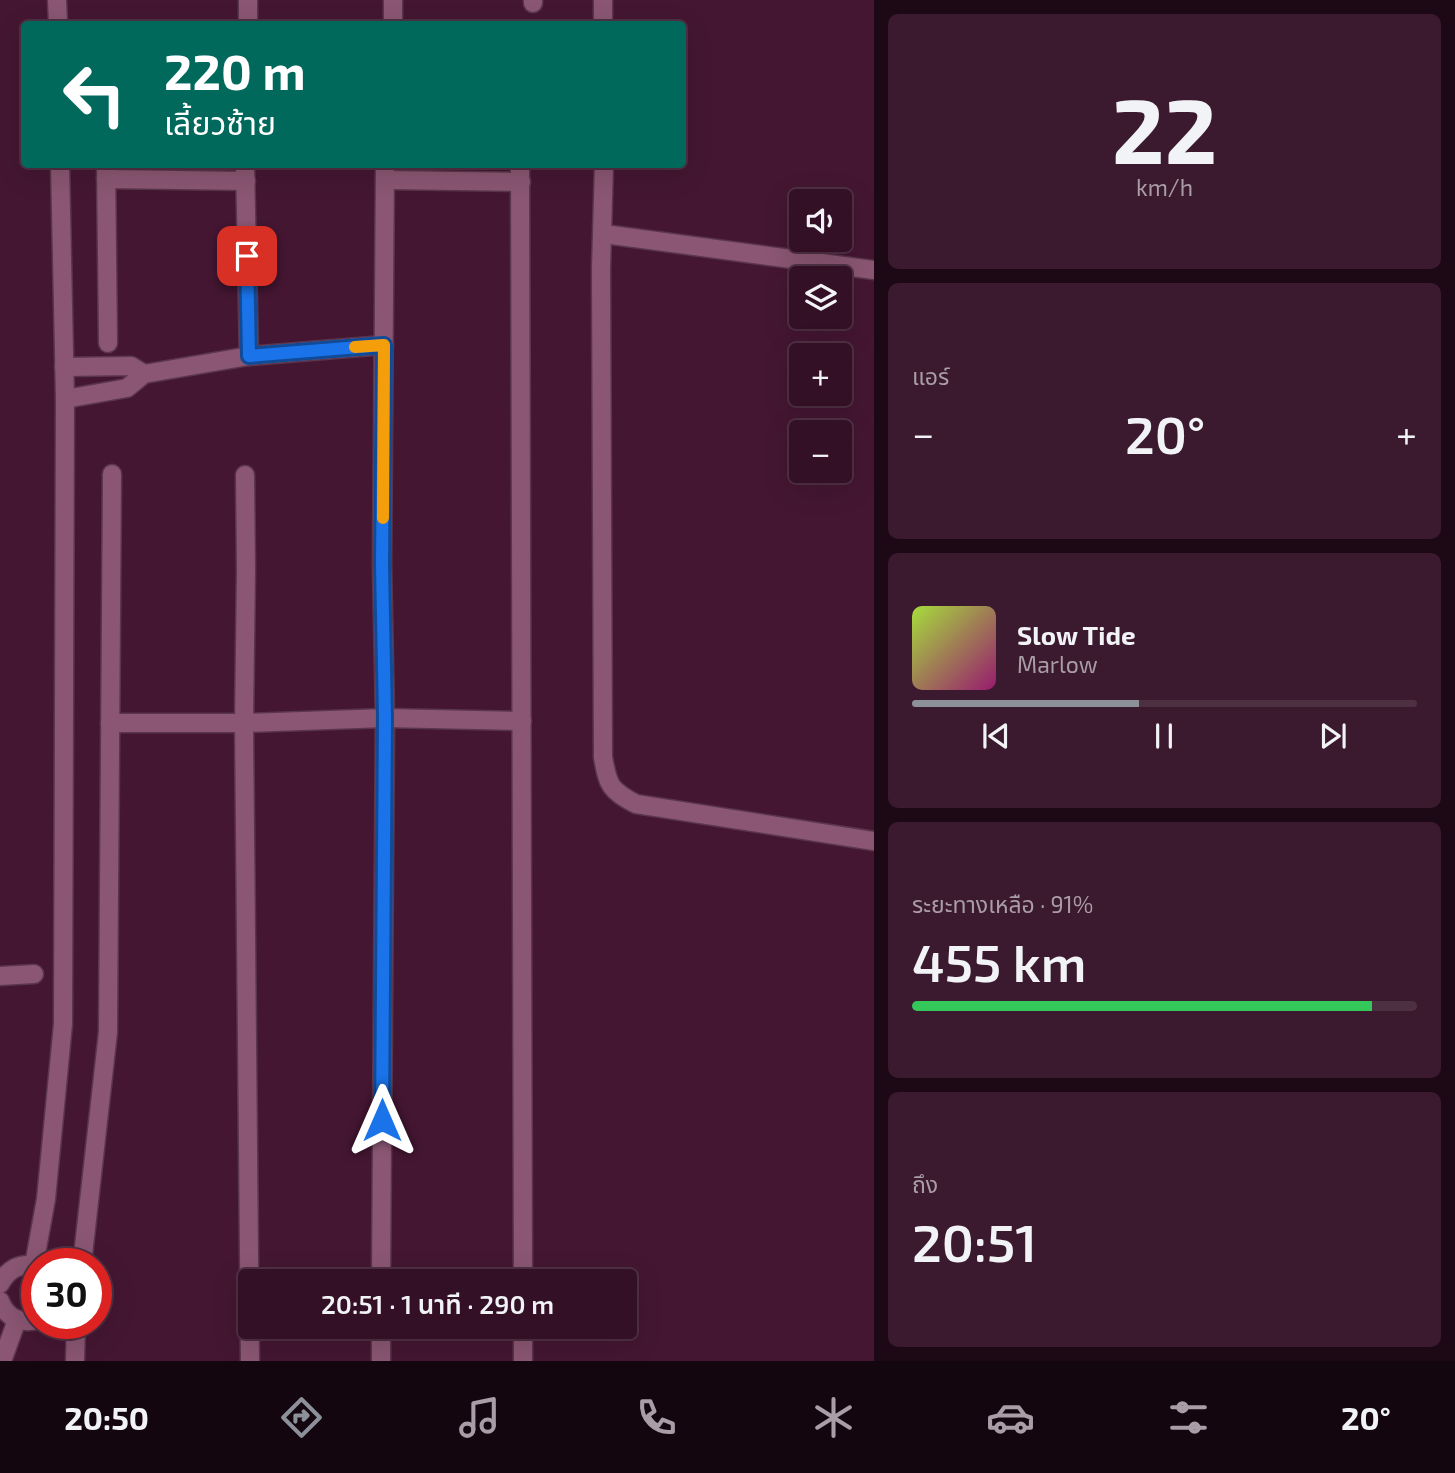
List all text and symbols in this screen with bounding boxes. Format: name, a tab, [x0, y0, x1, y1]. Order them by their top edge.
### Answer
text: 220 m	[164, 41, 306, 100]
icon: left	[49, 49, 140, 140]
text: 22	[1112, 73, 1217, 182]
text: เลี้ยวซ้าย	[164, 103, 276, 141]
text: km/h	[1136, 173, 1193, 201]
map controls	[789, 189, 852, 483]
button: sound	[789, 189, 852, 252]
pin	[217, 226, 277, 286]
icon: arrive	[228, 237, 266, 275]
button: layers	[789, 266, 852, 329]
button: +	[789, 343, 852, 406]
text: แอร์	[912, 362, 949, 390]
text: 20°	[1125, 402, 1205, 464]
text: −	[912, 410, 934, 456]
text: +	[1396, 410, 1417, 456]
button: −	[789, 420, 852, 483]
text: Slow Tide	[1017, 619, 1136, 650]
text: Marlow	[1017, 650, 1098, 678]
icon: previous	[977, 717, 1015, 755]
icon: pause	[1145, 717, 1183, 755]
icon: next	[1314, 717, 1352, 755]
text: ระยะทางเหลือ · 91%	[912, 890, 1093, 918]
text: 455 km	[912, 930, 1086, 992]
position arrow	[345, 1083, 419, 1157]
text: ถึง	[912, 1170, 938, 1198]
text: 20:51	[912, 1210, 1037, 1272]
speed limit sign: 30	[21, 1248, 112, 1339]
text: 20:51 · 1 นาที · 290 m	[321, 1288, 554, 1319]
icon: directions	[277, 1393, 326, 1442]
icon: music	[455, 1393, 504, 1442]
icon: phone	[632, 1393, 681, 1442]
icon: climate	[809, 1393, 858, 1442]
icon: car	[986, 1393, 1035, 1442]
icon: filters	[1164, 1393, 1213, 1442]
text: 20:50	[64, 1398, 149, 1436]
text: 20°	[1341, 1398, 1391, 1436]

